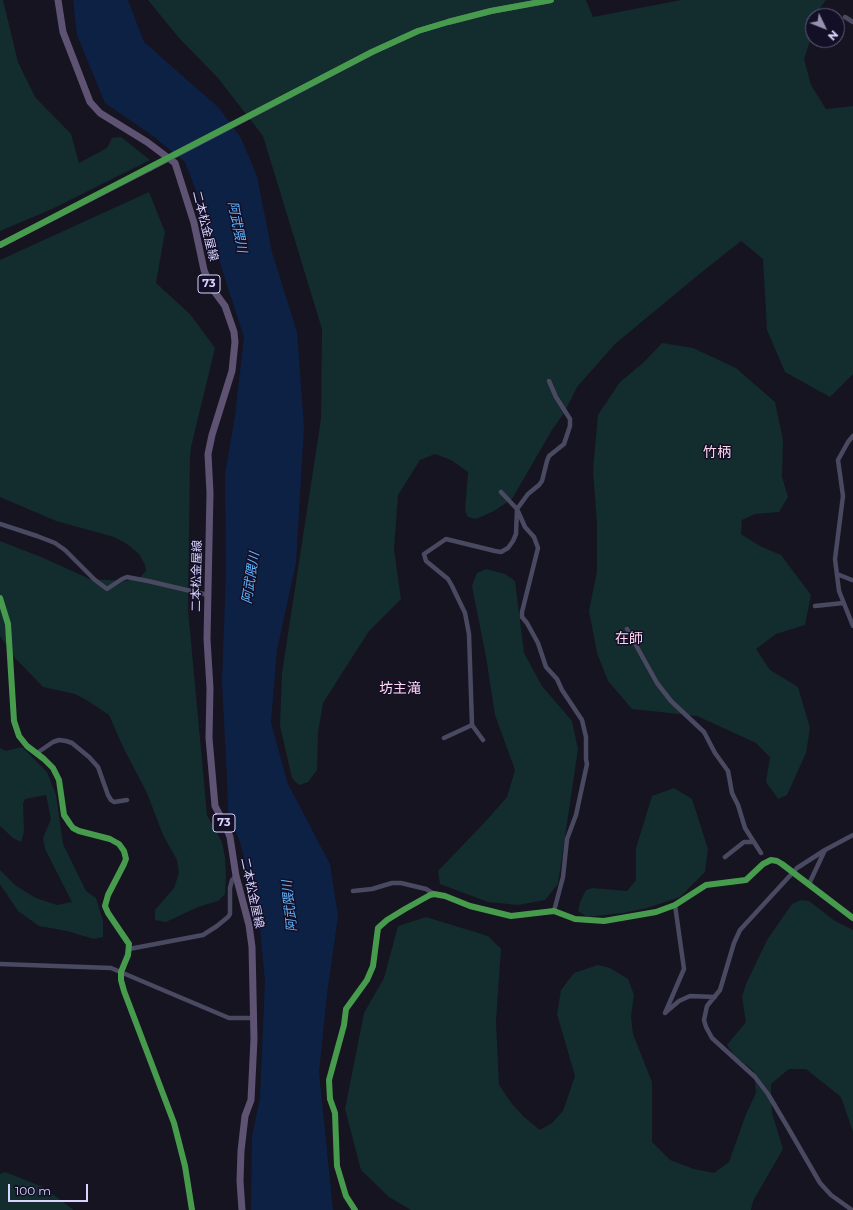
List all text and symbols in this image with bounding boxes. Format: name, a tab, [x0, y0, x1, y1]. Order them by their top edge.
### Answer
north arrow	[805, 8, 845, 48]
text: N	[825, 27, 841, 44]
street label: 二本松金屋線	[189, 189, 221, 263]
water label: 阿武隈川	[224, 200, 250, 254]
road number: 73	[198, 275, 220, 293]
district label: 竹柄	[703, 445, 731, 461]
street label: 二本松金屋線	[189, 540, 205, 612]
water label: 阿武隈川	[239, 551, 263, 605]
district label: 在師	[615, 631, 643, 647]
district label: 坊主滝	[379, 681, 421, 697]
road number: 73	[213, 814, 235, 832]
street label: 二本松金屋線	[237, 856, 267, 930]
water label: 阿武隈川	[280, 879, 300, 933]
scale bar	[10, 1176, 90, 1202]
text: 100 m	[15, 1183, 51, 1198]

